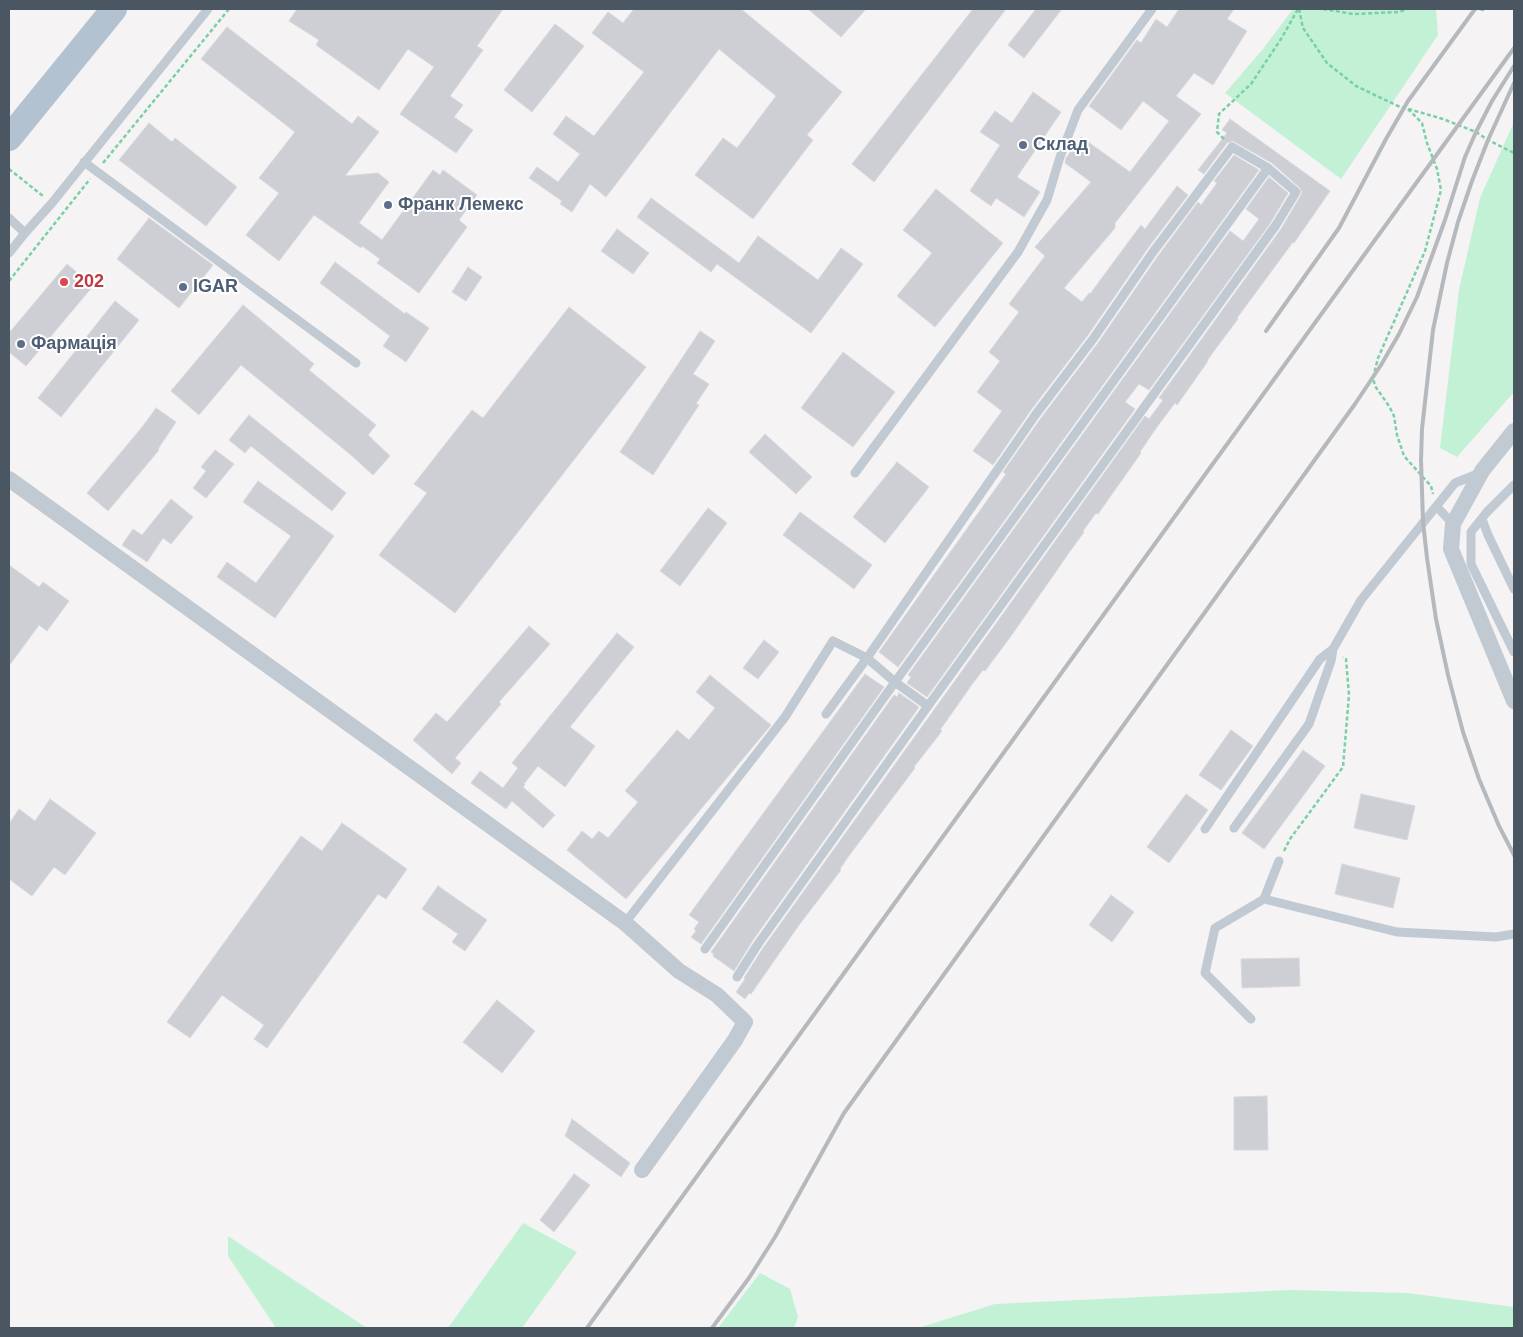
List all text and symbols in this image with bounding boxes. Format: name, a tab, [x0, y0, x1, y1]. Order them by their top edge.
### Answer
place label: Склад	[1033, 134, 1088, 156]
marker: Склад	[1017, 139, 1029, 151]
place label: Франк Лемекс	[398, 194, 524, 216]
marker: Франк Лемекс	[382, 199, 394, 211]
place label: 202	[74, 271, 104, 293]
marker: 202	[58, 276, 70, 288]
place label: IGAR	[193, 276, 238, 298]
marker: IGAR	[177, 281, 189, 293]
place label: Фармація	[31, 333, 117, 355]
marker: Фармація	[15, 338, 27, 350]

